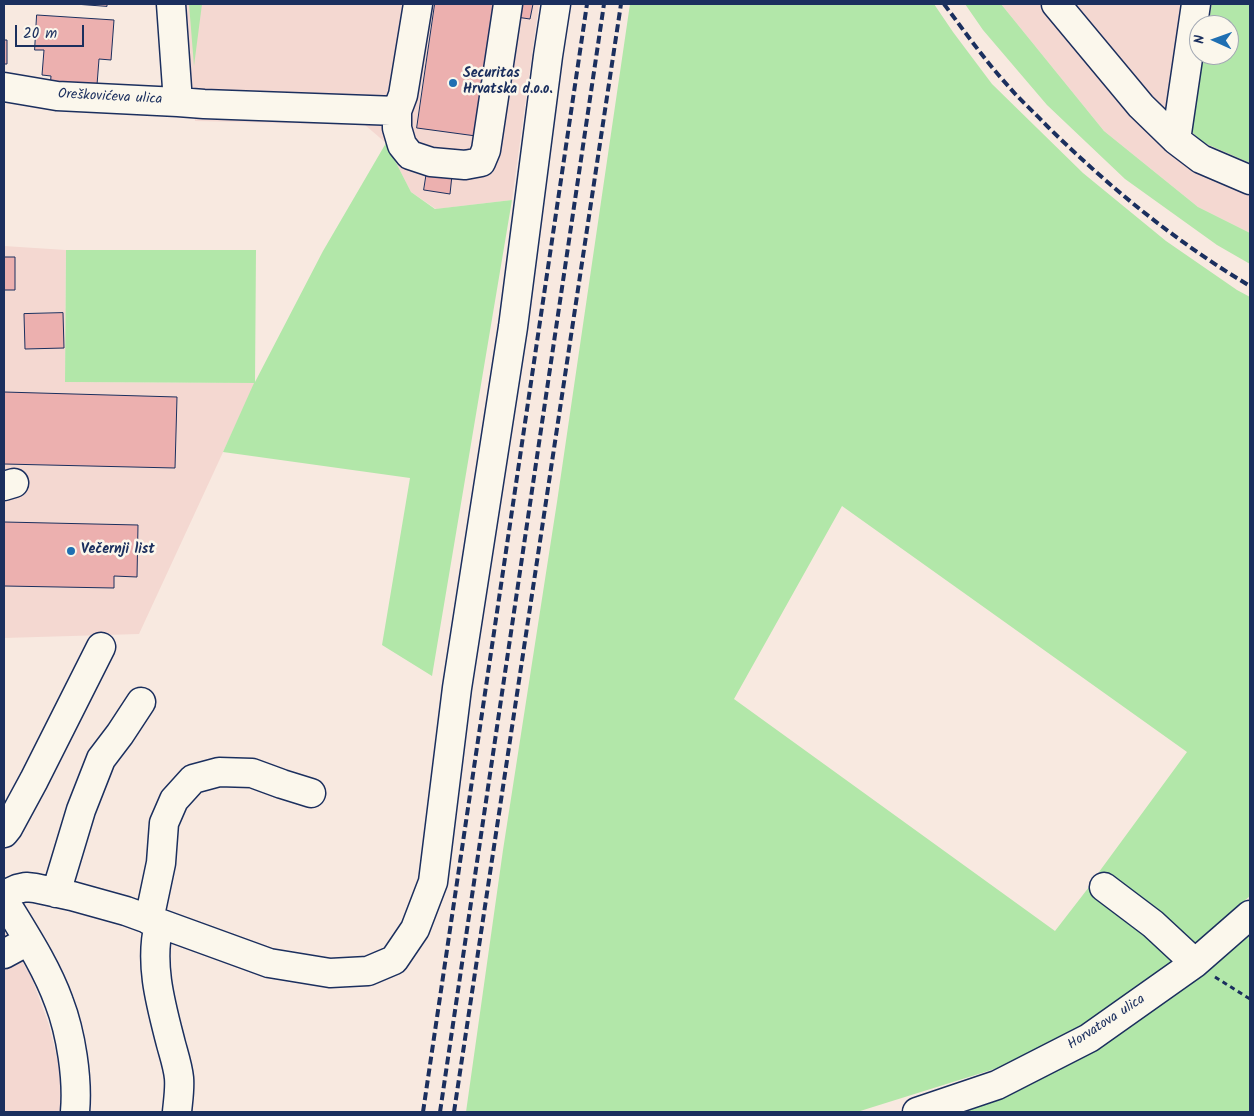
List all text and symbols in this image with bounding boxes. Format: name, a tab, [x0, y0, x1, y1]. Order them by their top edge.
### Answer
scale bar	[18, 15, 86, 47]
north arrow	[1189, 15, 1239, 65]
text: 20 m	[23, 22, 57, 46]
text: N	[1189, 35, 1211, 44]
place label: Securitas Hrvatska d.o.o.	[463, 67, 553, 100]
marker: Securitas Hrvatska d.o.o.	[447, 77, 459, 89]
street label: Oreškovićeva ulica	[57, 87, 163, 109]
place label: Večernji list	[81, 543, 155, 559]
marker: Večernji list	[65, 545, 77, 557]
street label: Horvatova ulica	[1065, 992, 1149, 1054]

